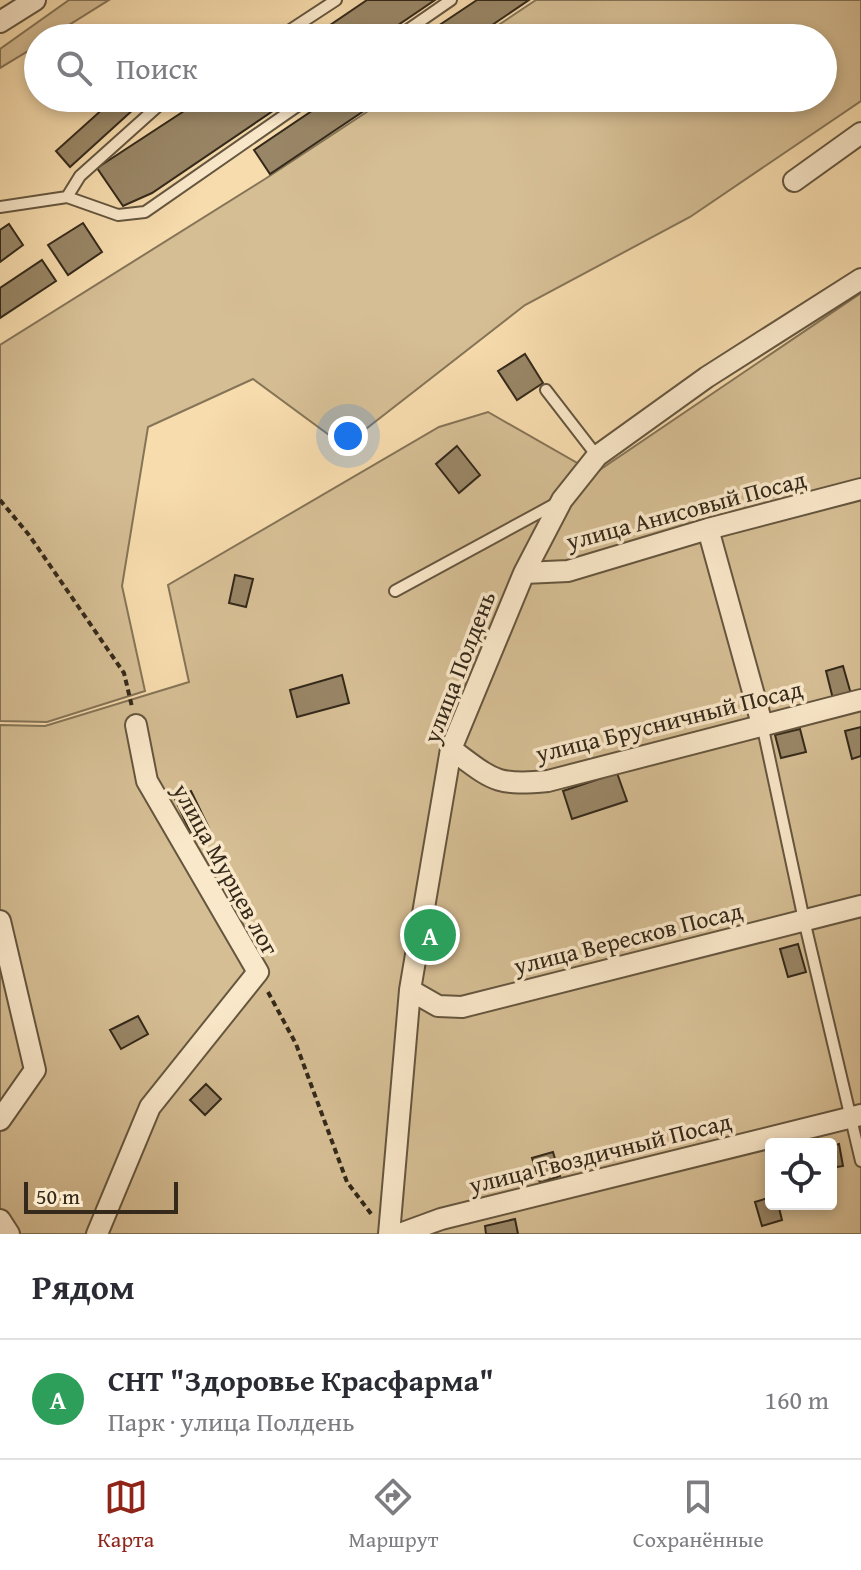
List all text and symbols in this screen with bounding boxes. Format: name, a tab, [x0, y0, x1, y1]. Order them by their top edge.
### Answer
search box	[24, 24, 837, 112]
icon: search	[52, 46, 96, 90]
text: Поиск	[116, 46, 198, 90]
your location	[328, 416, 368, 456]
street label: улица Анисовый Посад	[561, 461, 810, 559]
street label: улица Полдень	[414, 586, 504, 749]
street label: улица Брусничный Посад	[531, 671, 806, 771]
street label: улица Мурцев лог	[164, 776, 288, 961]
street label: улица Вересков Посад	[509, 893, 746, 984]
pin: A	[404, 905, 456, 965]
street label: улица Гвоздичный Посад	[464, 1103, 735, 1203]
map controls	[765, 1138, 837, 1210]
button: locate	[765, 1138, 837, 1210]
scale bar	[24, 1178, 178, 1214]
text: 50 m	[36, 1180, 80, 1212]
text: Рядом	[32, 1262, 135, 1311]
text: СНТ "Здоровье Красфарма"	[108, 1358, 494, 1402]
text: A	[50, 1380, 66, 1419]
text: 160 m	[764, 1380, 829, 1419]
text: Парк · улица Полдень	[108, 1402, 354, 1441]
tab: Карта	[97, 1475, 154, 1555]
tab: Маршрут	[348, 1475, 438, 1555]
tab: Сохранённые	[633, 1475, 764, 1555]

